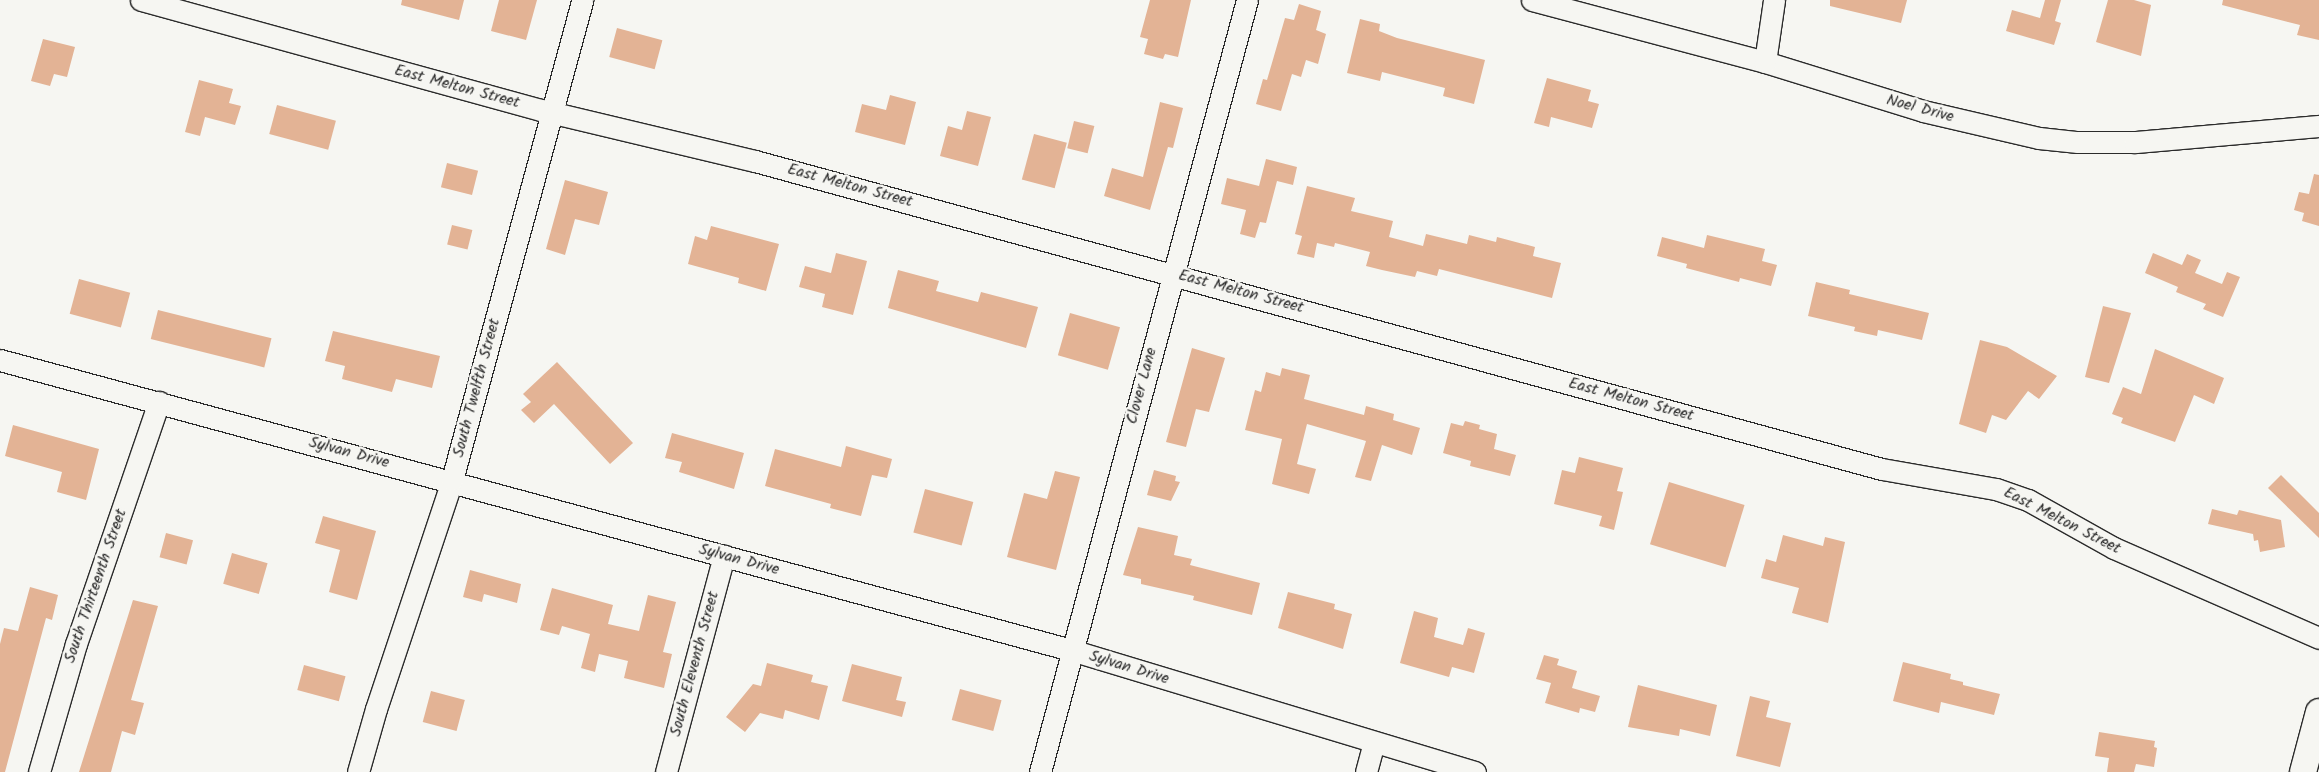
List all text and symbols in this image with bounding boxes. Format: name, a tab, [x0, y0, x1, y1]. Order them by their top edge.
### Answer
street label: East Melton Street	[392, 61, 522, 113]
street label: Noel Drive	[1884, 91, 1956, 127]
street label: East Melton Street	[785, 160, 915, 212]
street label: East Melton Street	[1176, 266, 1306, 318]
street label: South Twelfth Street	[449, 317, 505, 459]
street label: Clover Lane	[1123, 346, 1161, 426]
street label: East Melton Street	[1566, 374, 1696, 426]
street label: Sylvan Drive	[307, 433, 391, 473]
street label: East Melton Street	[2000, 483, 2124, 559]
street label: South Thirteenth Street	[61, 506, 131, 666]
street label: Sylvan Drive	[697, 540, 781, 580]
street label: South Eleventh Street	[666, 589, 724, 739]
street label: Sylvan Drive	[1087, 647, 1171, 689]

